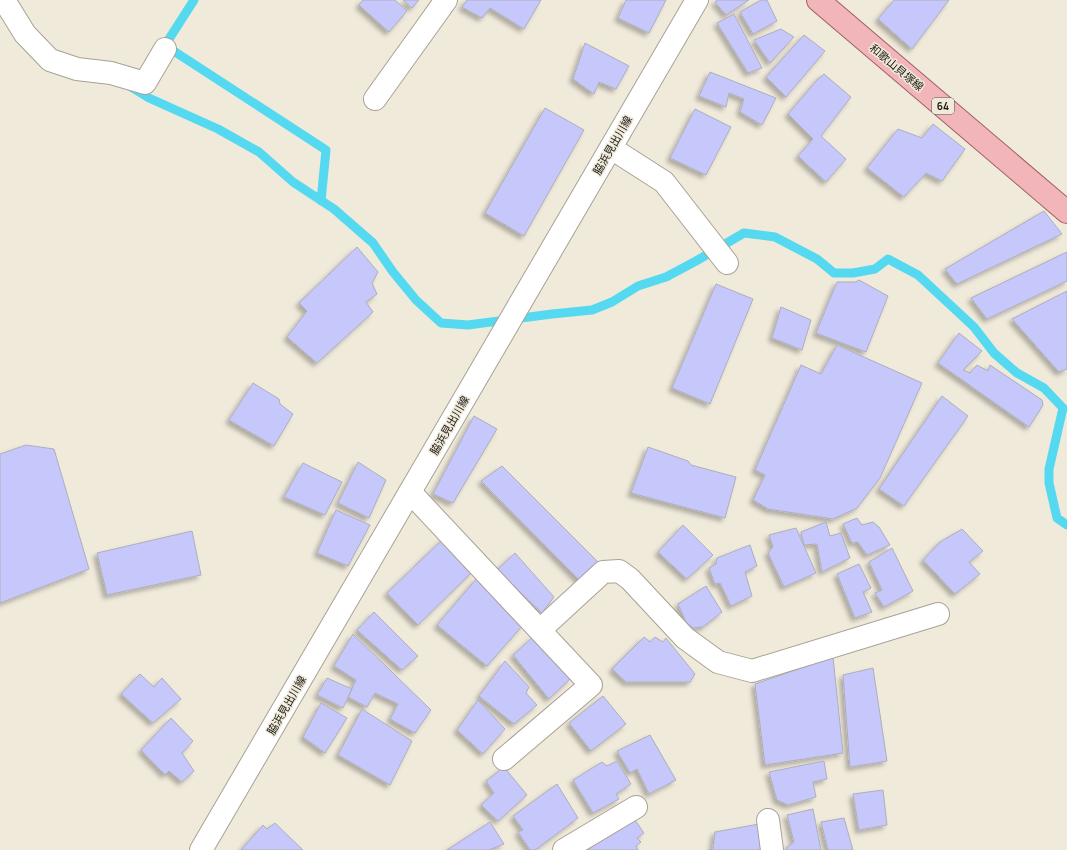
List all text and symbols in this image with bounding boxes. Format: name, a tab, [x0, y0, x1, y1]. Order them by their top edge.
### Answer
street label: 和歌山貝塚線	[867, 40, 927, 94]
road number: 64	[932, 98, 954, 114]
street label: 脇浜見出川線	[589, 113, 635, 177]
street label: 脇浜見出川線	[426, 393, 472, 457]
street label: 脇浜見出川線	[263, 673, 309, 737]

